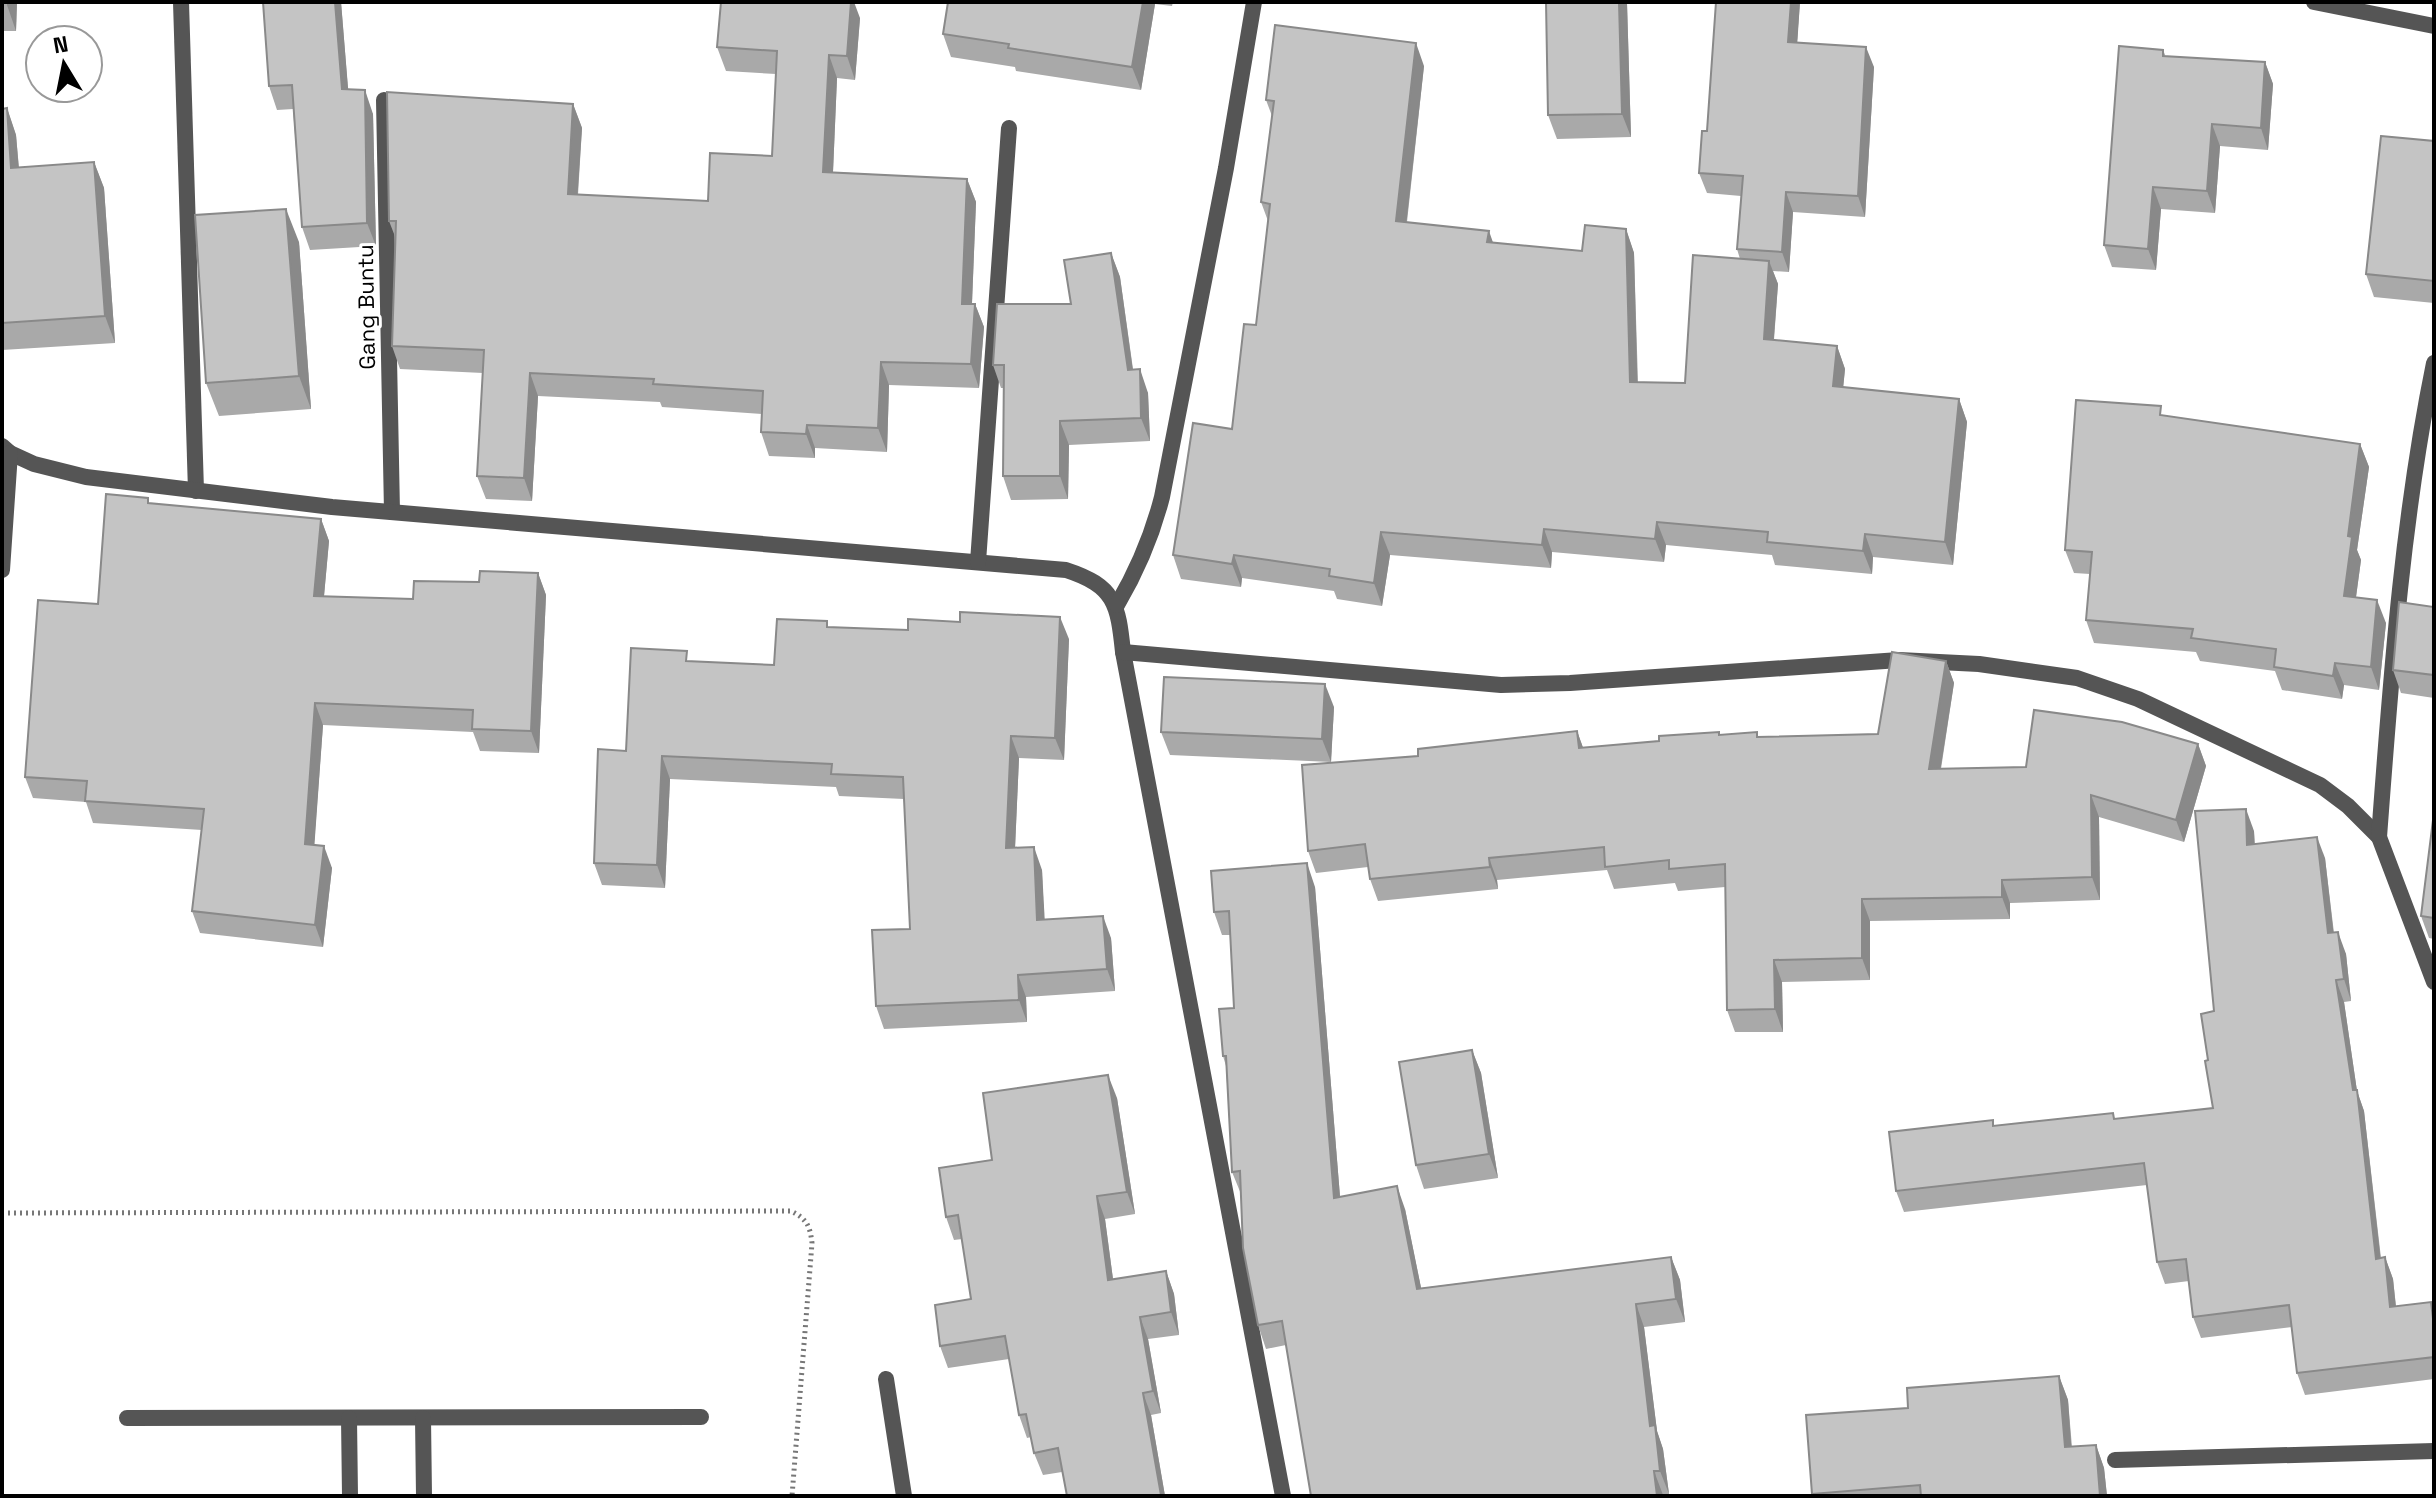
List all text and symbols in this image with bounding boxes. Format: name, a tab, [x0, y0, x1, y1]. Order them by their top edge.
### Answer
north arrow	[24, 24, 104, 104]
text: N	[51, 29, 70, 59]
street label: Gang Buntu	[351, 244, 381, 370]

